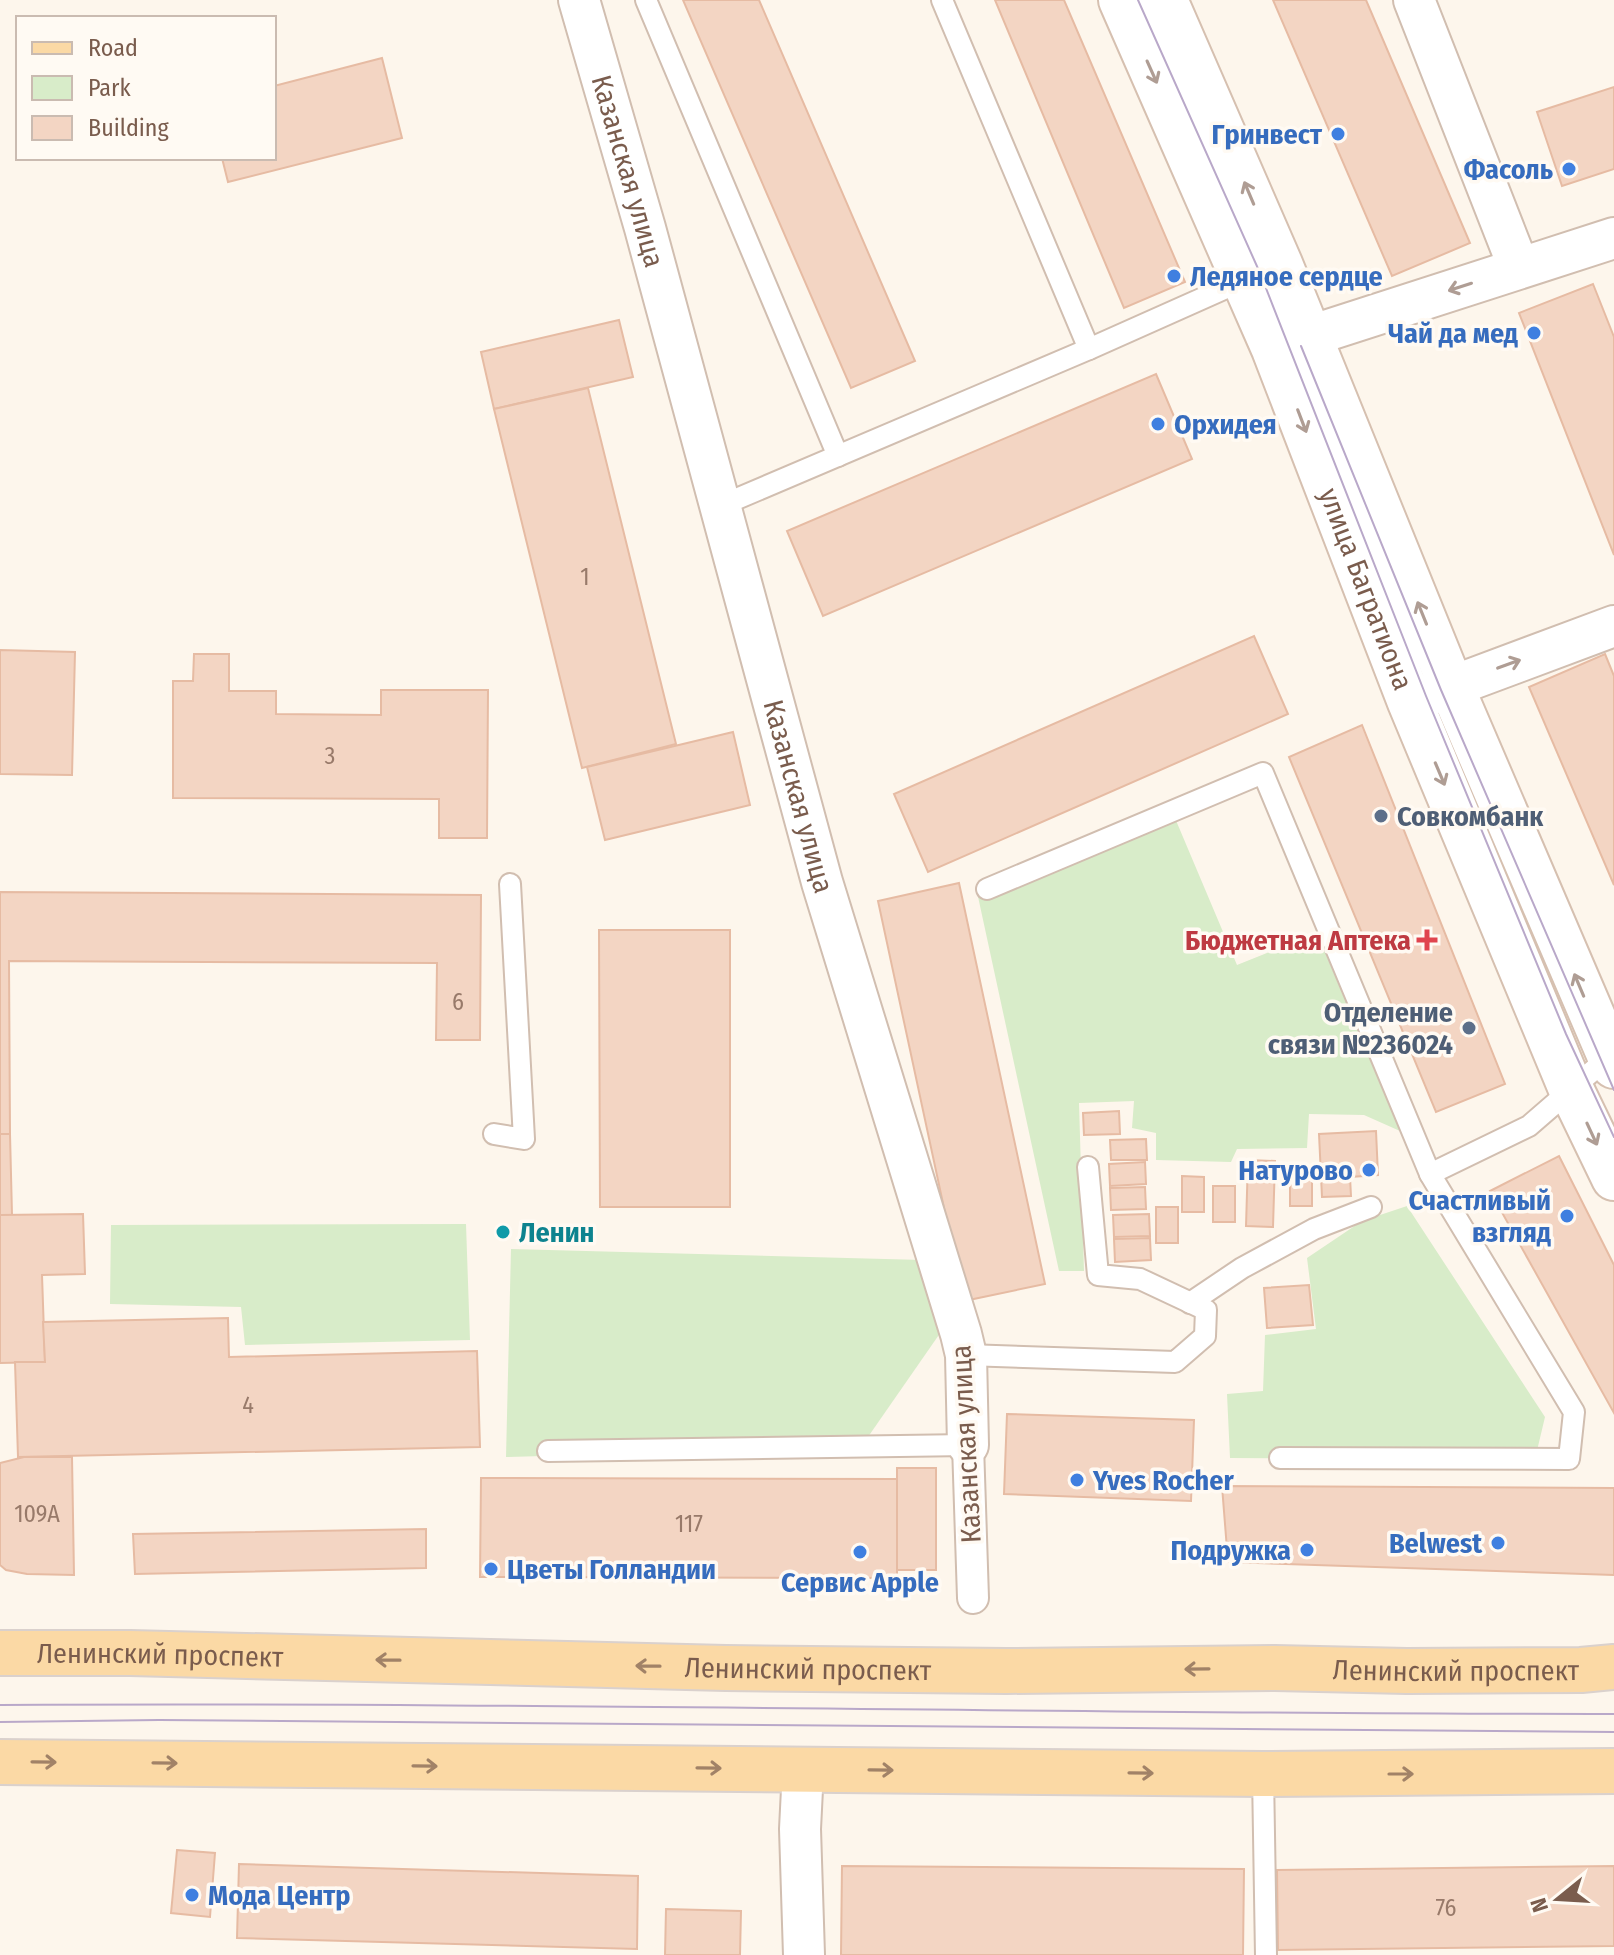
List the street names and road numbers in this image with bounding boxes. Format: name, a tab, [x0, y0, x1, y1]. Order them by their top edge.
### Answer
street label: Казанская улица	[585, 71, 671, 271]
street label: улица Багратиона	[1313, 483, 1420, 694]
street label: Казанская улица	[757, 696, 841, 897]
street label: Казанская улица	[944, 1344, 988, 1544]
street label: Ленинский проспект	[37, 1636, 284, 1673]
street label: Ленинский проспект	[684, 1650, 932, 1687]
street label: Ленинский проспект	[1332, 1653, 1580, 1688]

